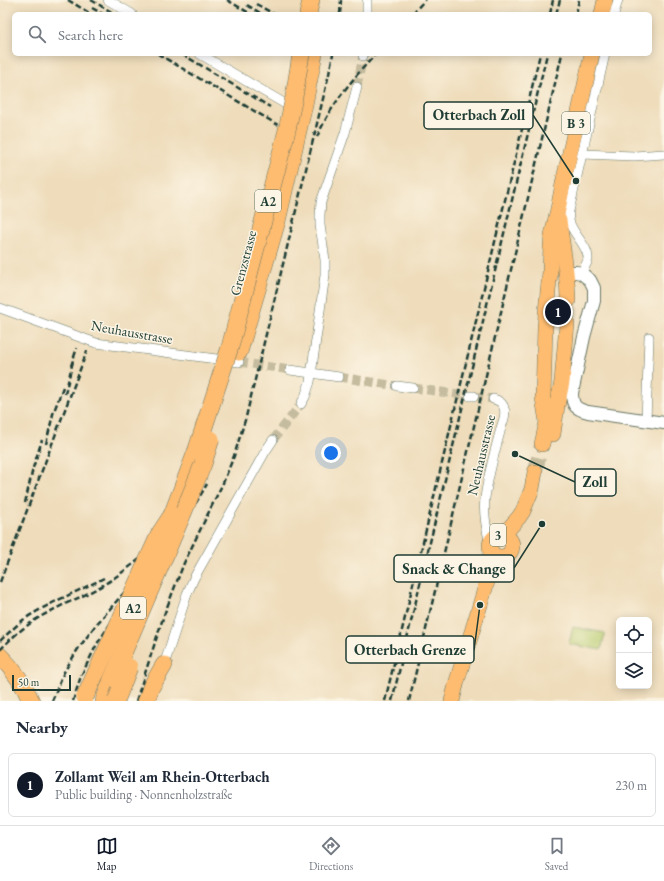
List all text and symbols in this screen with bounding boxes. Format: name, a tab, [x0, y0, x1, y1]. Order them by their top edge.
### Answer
search box	[12, 12, 652, 56]
icon: search	[26, 23, 48, 45]
text: Search here	[58, 25, 123, 44]
callout: Otterbach Zoll	[424, 102, 533, 129]
text: Otterbach Zoll	[433, 105, 526, 124]
road number: B 3	[562, 112, 590, 134]
road number: A2	[255, 190, 281, 212]
street label: Grenzstrasse	[226, 228, 260, 298]
pin: 1	[545, 297, 571, 327]
street label: Neuhausstrasse	[90, 316, 175, 348]
street label: Neuhausstrasse	[463, 412, 499, 497]
your location	[321, 443, 341, 463]
callout: Zoll	[575, 469, 616, 496]
text: Zoll	[583, 472, 608, 491]
road number: 3	[490, 524, 506, 546]
callout: Snack & Change	[394, 555, 514, 582]
text: Snack & Change	[402, 559, 506, 578]
road number: A2	[120, 597, 146, 619]
map controls	[616, 617, 652, 689]
button: locate	[616, 617, 652, 653]
callout: Otterbach Grenze	[346, 636, 474, 663]
text: Otterbach Grenze	[354, 640, 466, 659]
button: layers	[616, 653, 652, 689]
scale bar	[12, 673, 71, 692]
text: 50 m	[18, 675, 39, 689]
text: Nearby	[16, 716, 68, 738]
text: Zollamt Weil am Rhein-Otterbach	[55, 767, 270, 786]
text: 1	[27, 777, 33, 794]
text: 230 m	[616, 777, 647, 794]
text: Public building · Nonnenholzstraße	[55, 786, 232, 803]
tab: Map	[96, 835, 118, 873]
tab: Directions	[309, 835, 353, 873]
tab: Saved	[545, 835, 568, 873]

